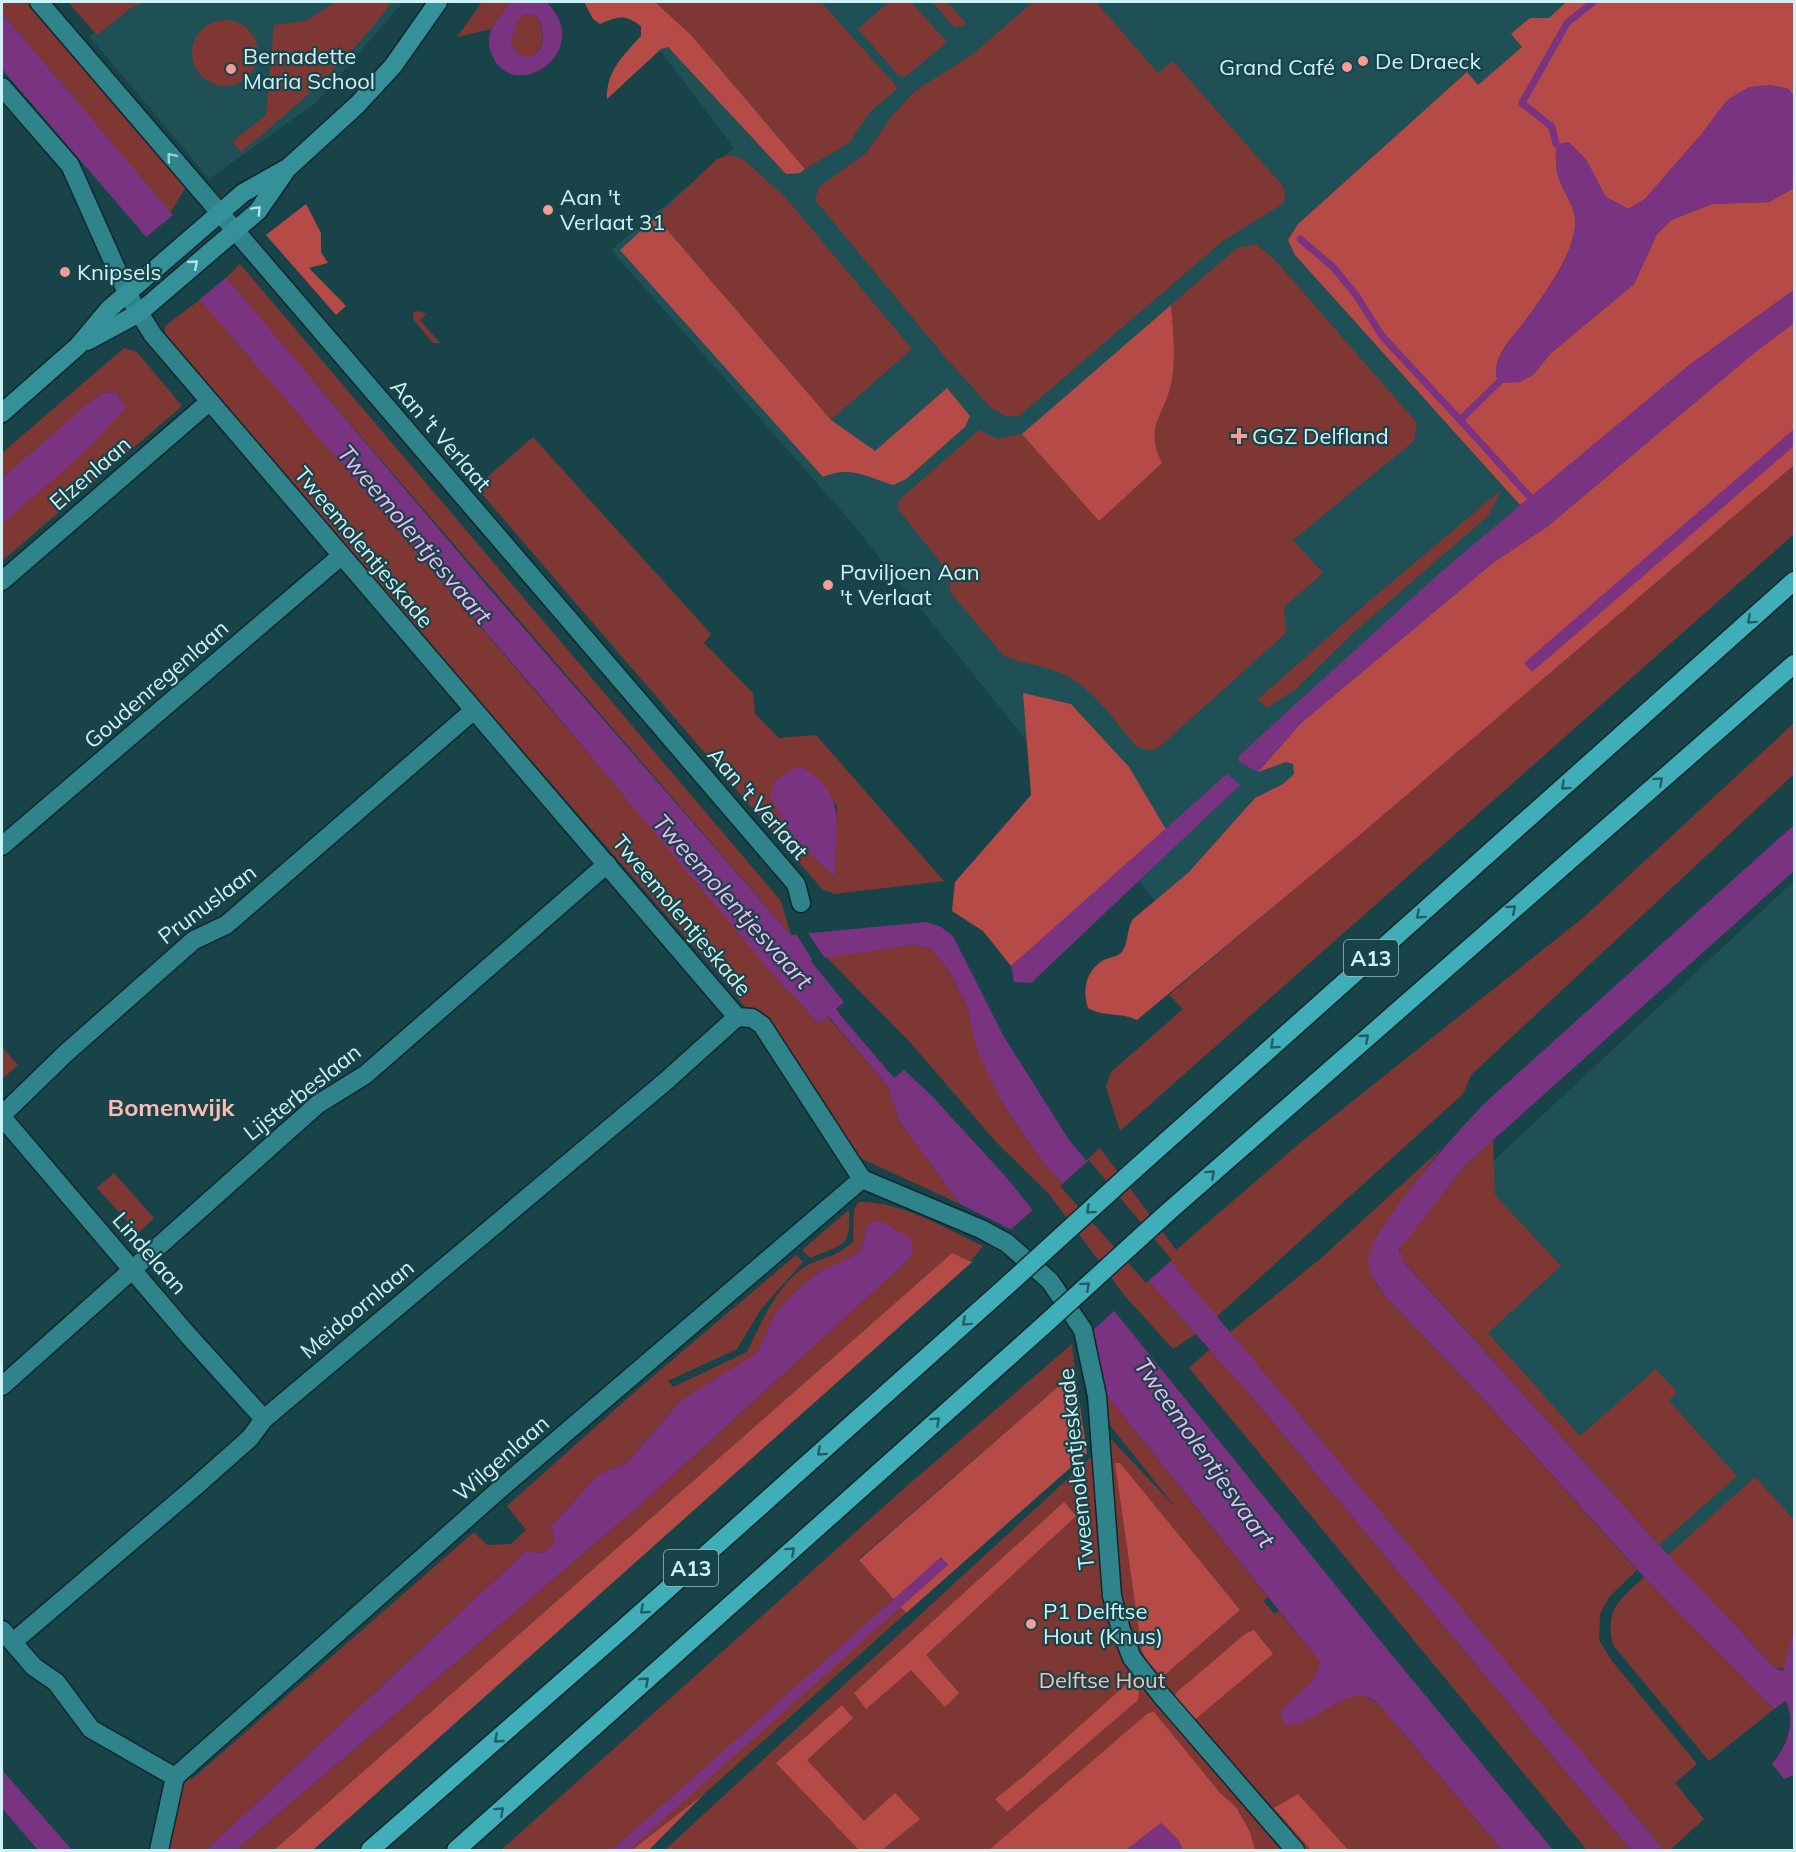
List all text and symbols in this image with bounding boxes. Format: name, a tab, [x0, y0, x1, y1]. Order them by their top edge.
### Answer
place label: Bernadette Maria School	[243, 42, 375, 95]
place label: De Draeck	[1375, 47, 1482, 75]
place label: Grand Café	[1219, 53, 1335, 81]
marker: De Draeck	[1356, 54, 1370, 68]
marker: Grand Café	[1340, 60, 1354, 74]
marker: Bernadette Maria School	[224, 62, 238, 76]
one-way arrow	[167, 153, 178, 164]
place label: Aan 't Verlaat 31	[560, 183, 666, 236]
marker: Aan 't Verlaat 31	[541, 203, 555, 217]
one-way arrow	[250, 207, 261, 217]
place label: Knipsels	[77, 258, 161, 286]
one-way arrow	[187, 260, 198, 271]
marker: Knipsels	[58, 265, 72, 279]
street label: Aan 't Verlaat	[385, 373, 498, 497]
place label: GGZ Delfland	[1252, 422, 1389, 450]
marker: GGZ Delfland	[1230, 427, 1248, 445]
street label: Elzenlaan	[44, 430, 136, 516]
water label: Tweemolentjesvaart	[331, 438, 499, 630]
street label: Tweemolentjeskade	[288, 461, 440, 633]
place label: Paviljoen Aan 't Verlaat	[840, 558, 980, 611]
marker: Paviljoen Aan 't Verlaat	[821, 578, 835, 592]
one-way arrow	[1747, 613, 1758, 624]
street label: Goudenregenlaan	[78, 614, 234, 754]
street label: Aan 't Verlaat	[702, 741, 815, 865]
one-way arrow	[1652, 777, 1663, 788]
one-way arrow	[1562, 779, 1572, 790]
water label: Tweemolentjesvaart	[647, 807, 820, 995]
street label: Tweemolentjeskade	[606, 829, 758, 1001]
street label: Prunuslaan	[152, 858, 262, 950]
one-way arrow	[1505, 906, 1516, 917]
one-way arrow	[1416, 908, 1427, 919]
road number: A13	[1344, 940, 1398, 976]
one-way arrow	[1358, 1034, 1369, 1045]
street label: Lijsterbeslaan	[238, 1037, 366, 1147]
one-way arrow	[1270, 1038, 1281, 1049]
district label: Bomenwijk	[108, 1092, 235, 1122]
one-way arrow	[1204, 1170, 1215, 1181]
one-way arrow	[1087, 1202, 1098, 1213]
street label: Lindelaan	[107, 1206, 193, 1300]
street label: Meidoornlaan	[294, 1253, 420, 1365]
one-way arrow	[1079, 1283, 1090, 1294]
one-way arrow	[962, 1315, 973, 1326]
water label: Tweemolentjesvaart	[1128, 1351, 1282, 1553]
street label: Tweemolentjeskade	[1052, 1367, 1100, 1571]
street label: Wilgenlaan	[447, 1409, 555, 1507]
one-way arrow	[929, 1417, 940, 1428]
one-way arrow	[817, 1445, 828, 1456]
one-way arrow	[784, 1547, 794, 1558]
road number: A13	[664, 1550, 718, 1586]
place label: P1 Delftse Hout (Knus)	[1043, 1597, 1163, 1650]
one-way arrow	[640, 1603, 651, 1614]
marker: P1 Delftse Hout (Knus)	[1024, 1617, 1038, 1631]
park label: Delftse Hout	[1039, 1666, 1166, 1694]
one-way arrow	[638, 1677, 649, 1688]
one-way arrow	[494, 1732, 505, 1743]
one-way arrow	[493, 1807, 504, 1818]

